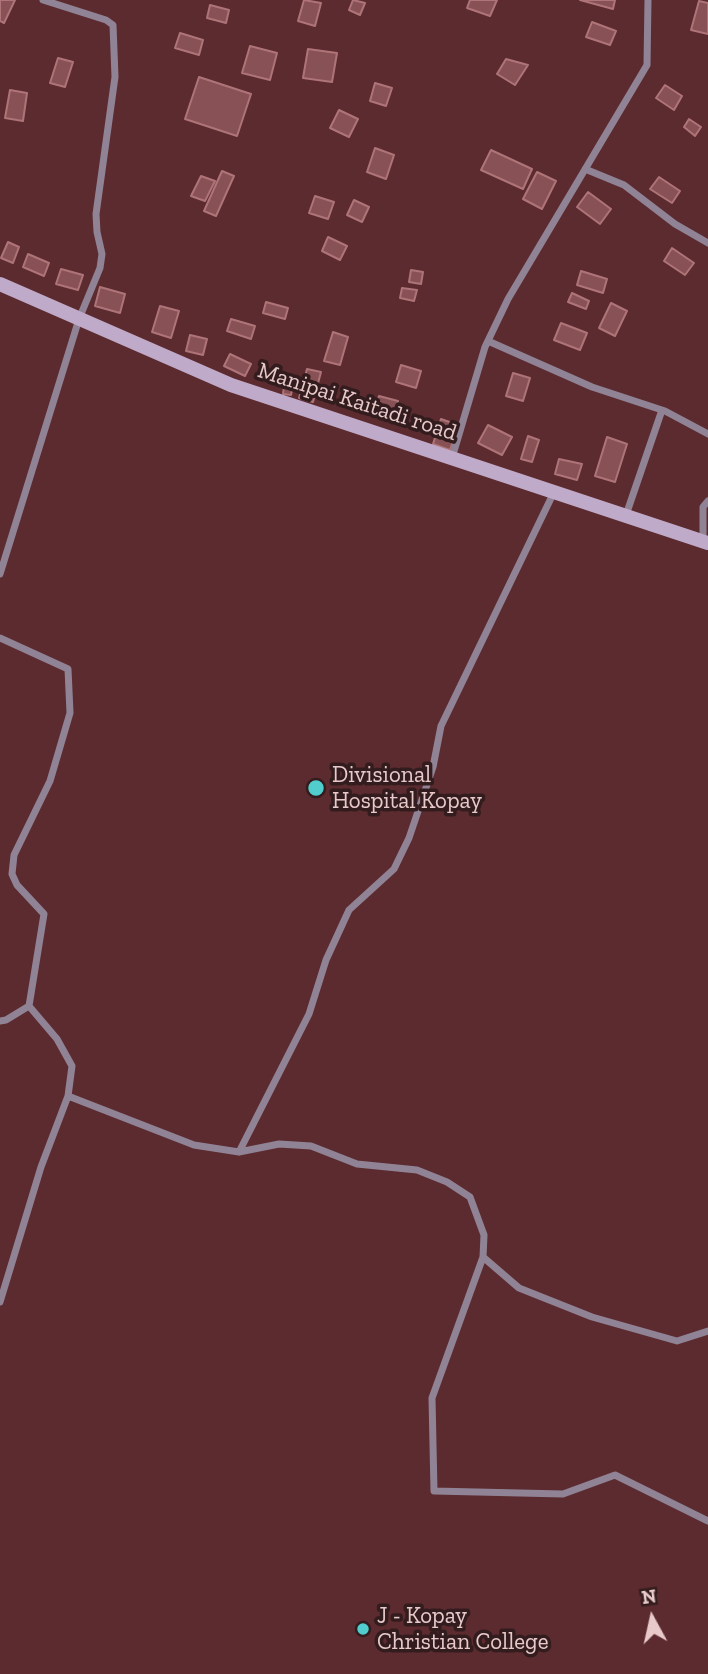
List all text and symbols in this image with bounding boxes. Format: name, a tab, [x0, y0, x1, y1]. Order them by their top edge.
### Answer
street label: Manipai Kaitadi road	[254, 357, 460, 447]
place label: Divisional Hospital Kopay	[332, 761, 482, 815]
marker: Divisional Hospital Kopay	[306, 778, 326, 798]
north arrow	[617, 1583, 687, 1653]
text: N	[640, 1584, 658, 1609]
place label: J - Kopay Christian College	[377, 1602, 549, 1656]
marker: J - Kopay Christian College	[355, 1621, 371, 1637]

